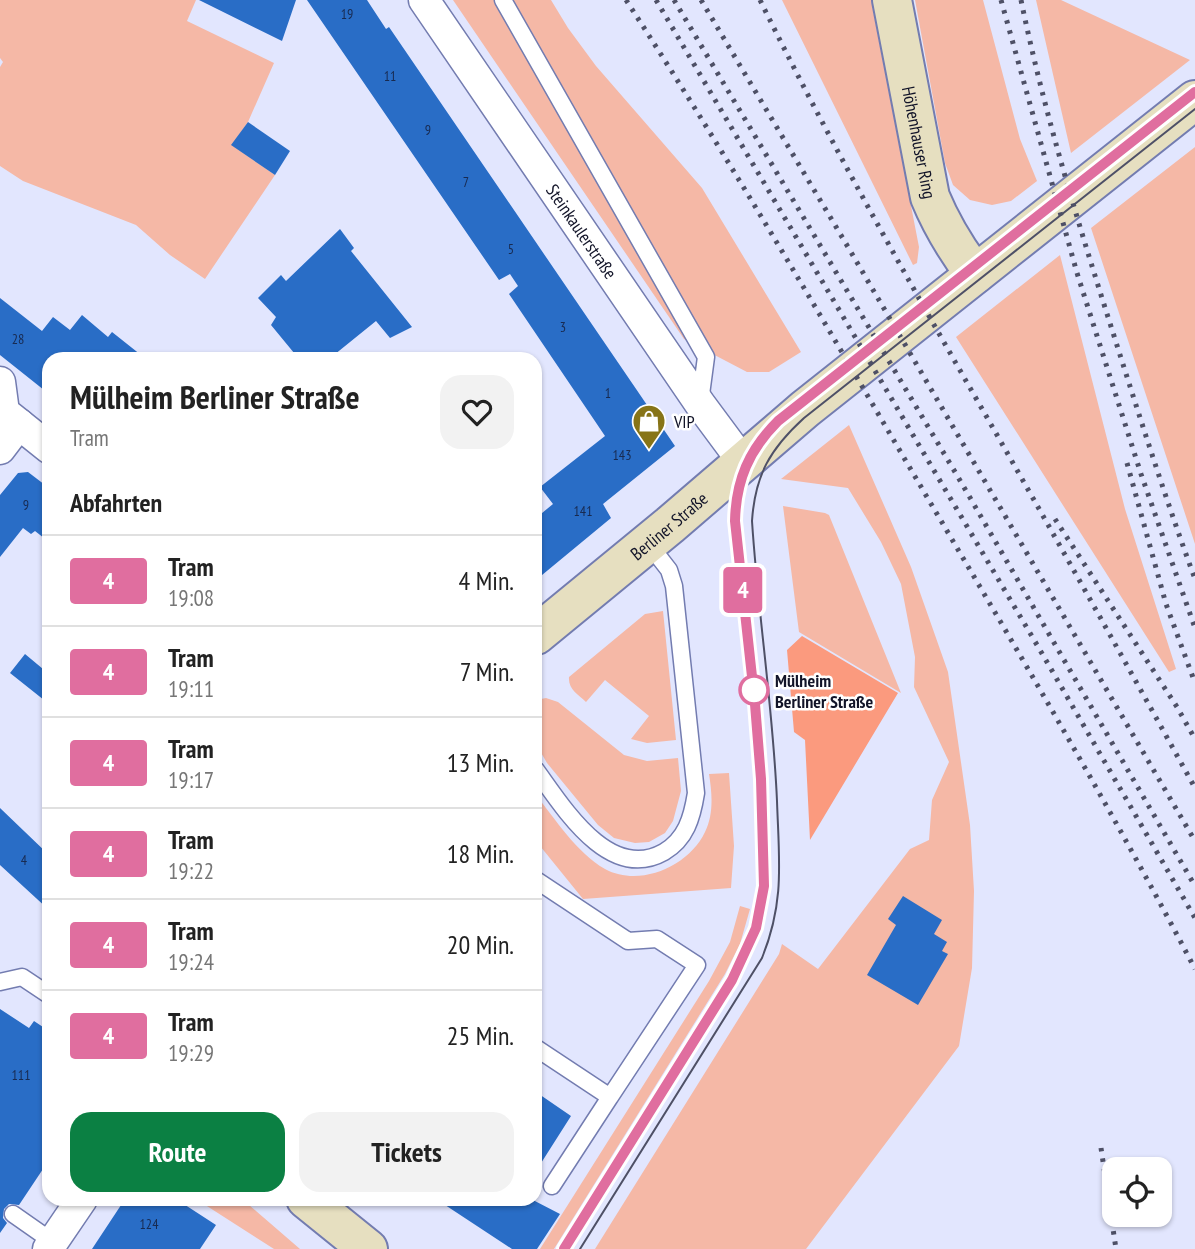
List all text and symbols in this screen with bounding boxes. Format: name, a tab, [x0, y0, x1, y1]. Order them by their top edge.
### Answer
house number: 19	[341, 5, 353, 23]
house number: 11	[384, 67, 396, 85]
street label: Höhenhauser Ring	[897, 84, 942, 201]
house number: 9	[425, 121, 431, 139]
house number: 7	[463, 173, 469, 191]
street label: Steinkaulerstraße	[541, 179, 622, 283]
house number: 5	[508, 240, 514, 258]
house number: 3	[560, 318, 566, 336]
house number: 28	[12, 330, 24, 348]
text: Mülheim Berliner Straße	[70, 375, 360, 418]
button: heart	[440, 375, 514, 449]
house number: 1	[605, 384, 611, 402]
shop icon: VIP	[630, 402, 668, 451]
place label: VIP	[673, 410, 695, 433]
text: Tram	[70, 423, 109, 452]
house number: 143	[613, 446, 631, 464]
text: Abfahrten	[70, 486, 162, 519]
street label: Berliner Straße	[625, 486, 712, 565]
house number: 9	[23, 496, 29, 514]
house number: 141	[574, 502, 592, 520]
text: Tram	[168, 550, 214, 583]
text: 4 Min.	[459, 564, 514, 597]
text: 4	[103, 565, 114, 596]
line badge: 4	[720, 567, 766, 613]
text: 4	[737, 574, 749, 605]
text: 19:08	[168, 583, 214, 612]
text: Tram	[168, 641, 214, 674]
text: 7 Min.	[460, 655, 514, 688]
text: 4	[103, 656, 114, 687]
place label: Mülheim Berliner Straße	[775, 669, 873, 713]
text: 19:11	[168, 674, 214, 703]
marker: Mülheim Berliner Straße	[739, 675, 769, 705]
text: Tram	[168, 732, 214, 765]
text: 13 Min.	[447, 746, 514, 779]
text: 4	[103, 747, 114, 778]
text: 19:17	[168, 765, 214, 794]
text: Tram	[168, 823, 214, 856]
text: 18 Min.	[447, 837, 514, 870]
text: 4	[103, 838, 114, 869]
house number: 4	[21, 851, 28, 869]
text: 19:22	[168, 856, 214, 885]
text: Tram	[168, 914, 214, 947]
text: 20 Min.	[447, 928, 514, 961]
text: 4	[103, 929, 114, 960]
text: 19:24	[168, 947, 214, 976]
text: Tram	[168, 1005, 214, 1038]
text: 25 Min.	[447, 1019, 514, 1052]
text: 4	[103, 1020, 114, 1051]
text: 19:29	[168, 1038, 214, 1067]
house number: 111	[12, 1066, 30, 1084]
button: Route	[70, 1112, 285, 1192]
button: Tickets	[299, 1112, 514, 1192]
map controls	[1102, 1157, 1172, 1227]
button: locate	[1102, 1157, 1172, 1227]
house number: 124	[140, 1215, 159, 1233]

